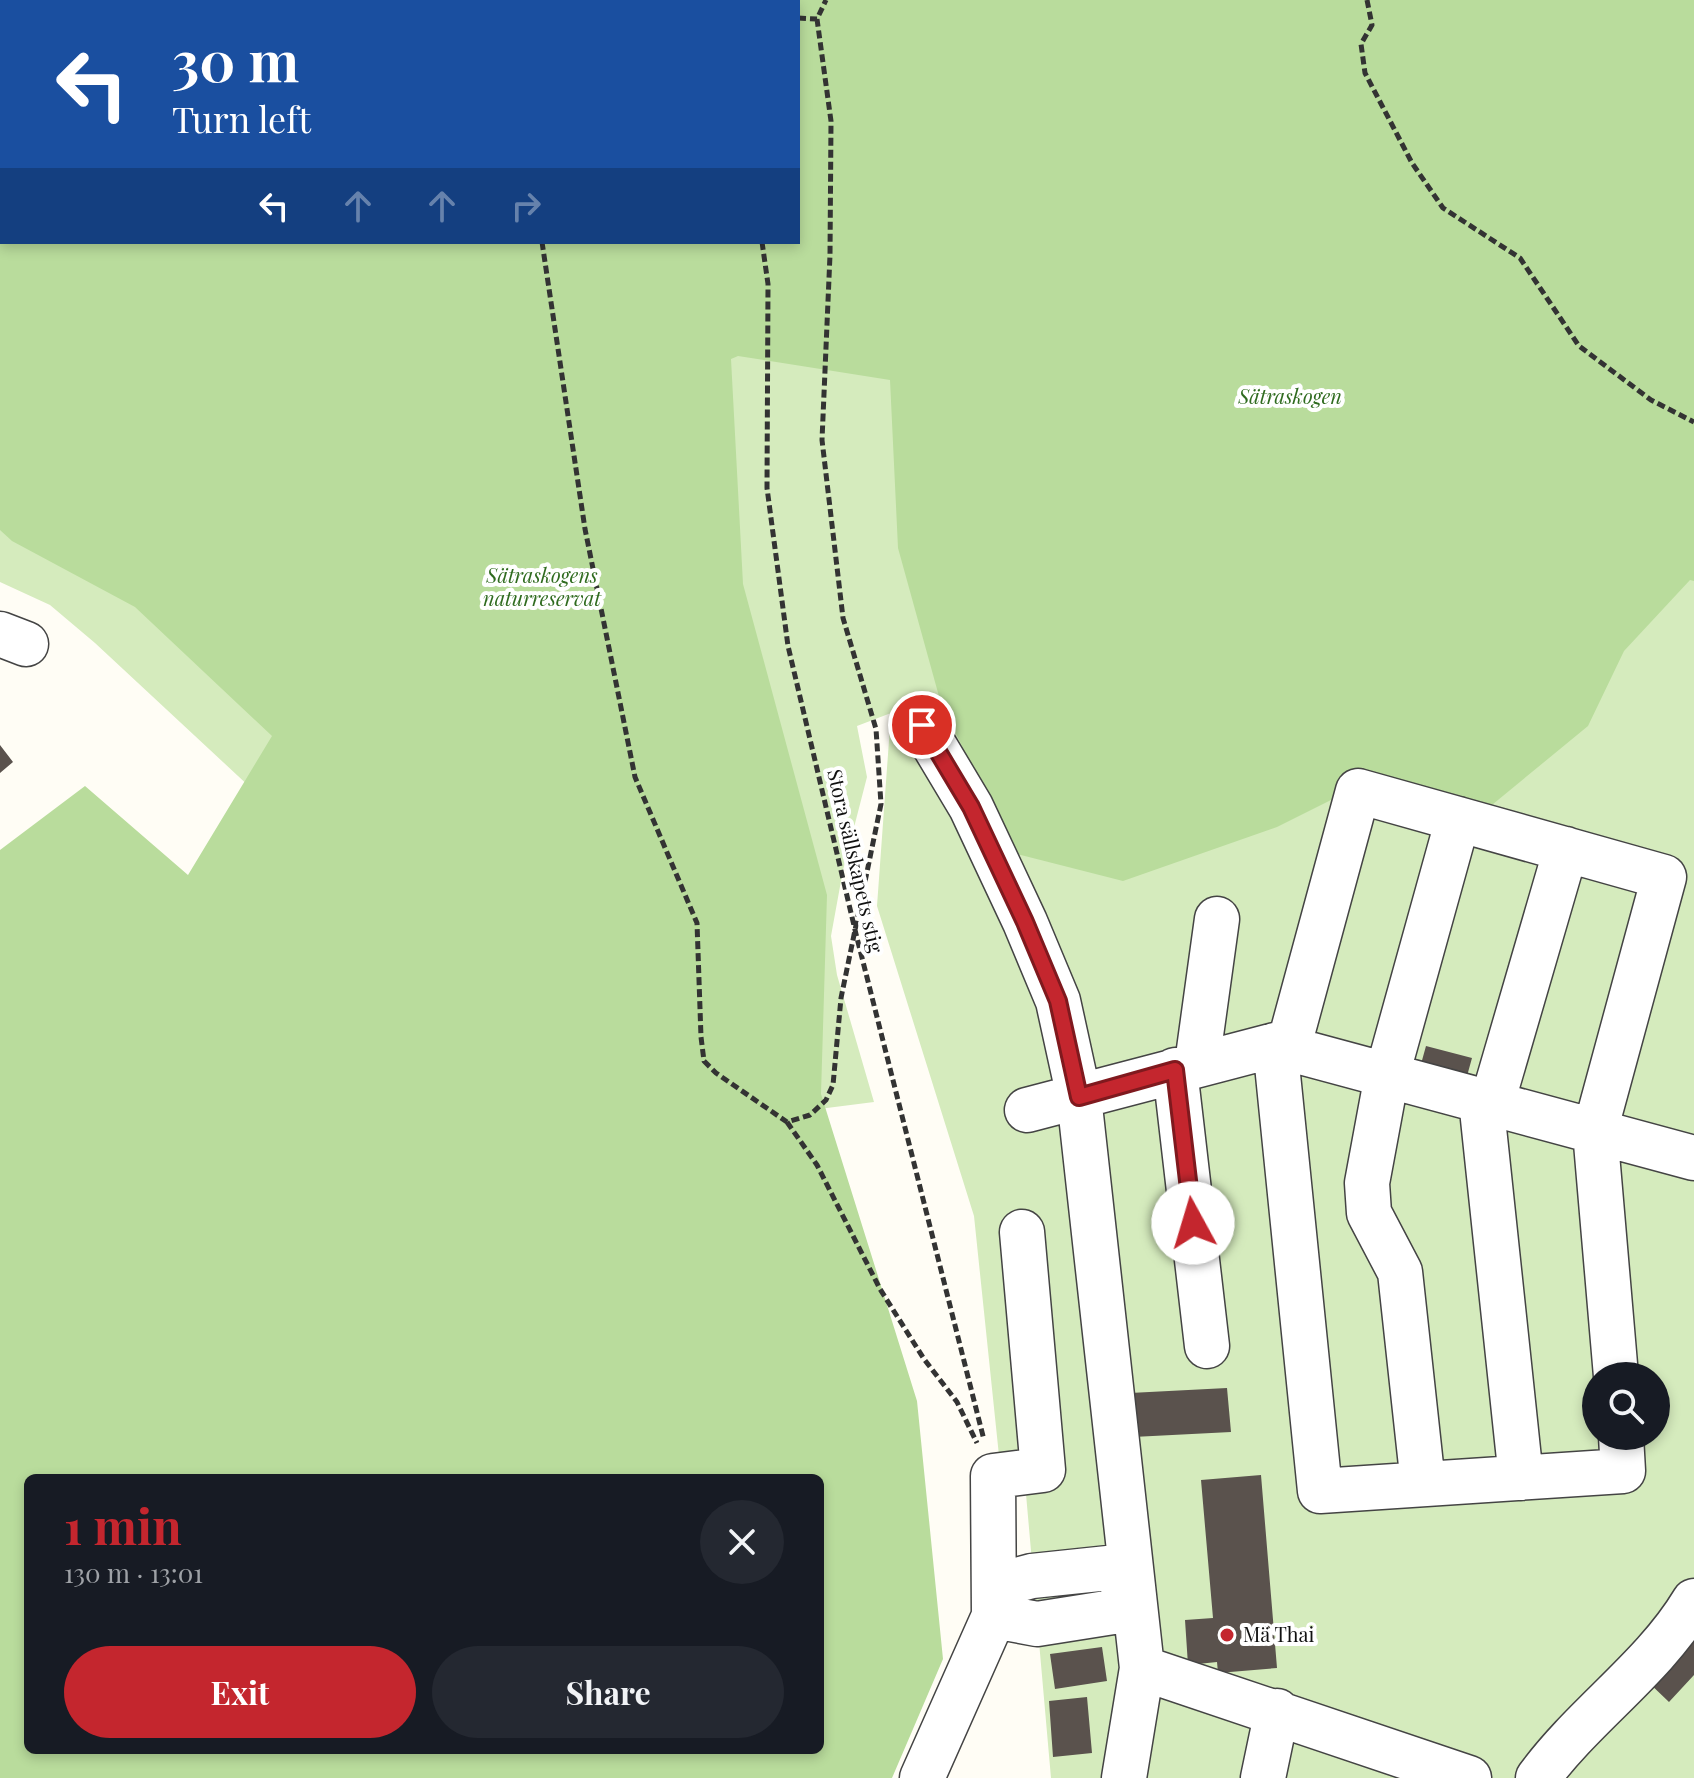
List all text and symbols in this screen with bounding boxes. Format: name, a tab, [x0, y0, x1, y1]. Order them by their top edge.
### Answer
text: 30 m	[172, 22, 299, 97]
icon: left	[40, 32, 144, 136]
text: Turn left	[172, 94, 311, 142]
icon: left	[252, 184, 296, 228]
icon: ahead	[336, 184, 380, 228]
icon: ahead	[420, 184, 464, 228]
icon: right	[504, 184, 548, 228]
park label: Sätraskogen	[1237, 382, 1342, 409]
park label: Sätraskogens naturreservat	[483, 561, 602, 611]
pin	[888, 691, 956, 759]
icon: arrive	[900, 703, 944, 747]
street label: Stora sällskapets stig	[822, 766, 891, 956]
position arrow	[1151, 1181, 1235, 1265]
map controls	[1582, 1362, 1670, 1450]
button: search	[1582, 1362, 1670, 1450]
text: 1 min	[64, 1493, 182, 1557]
button: close	[700, 1500, 784, 1584]
text: 130 m · 13:01	[64, 1555, 203, 1590]
place label: Mä Thai	[1243, 1620, 1315, 1647]
marker: Mä Thai	[1218, 1626, 1236, 1644]
button: Exit	[64, 1646, 416, 1738]
button: Share	[432, 1646, 784, 1738]

